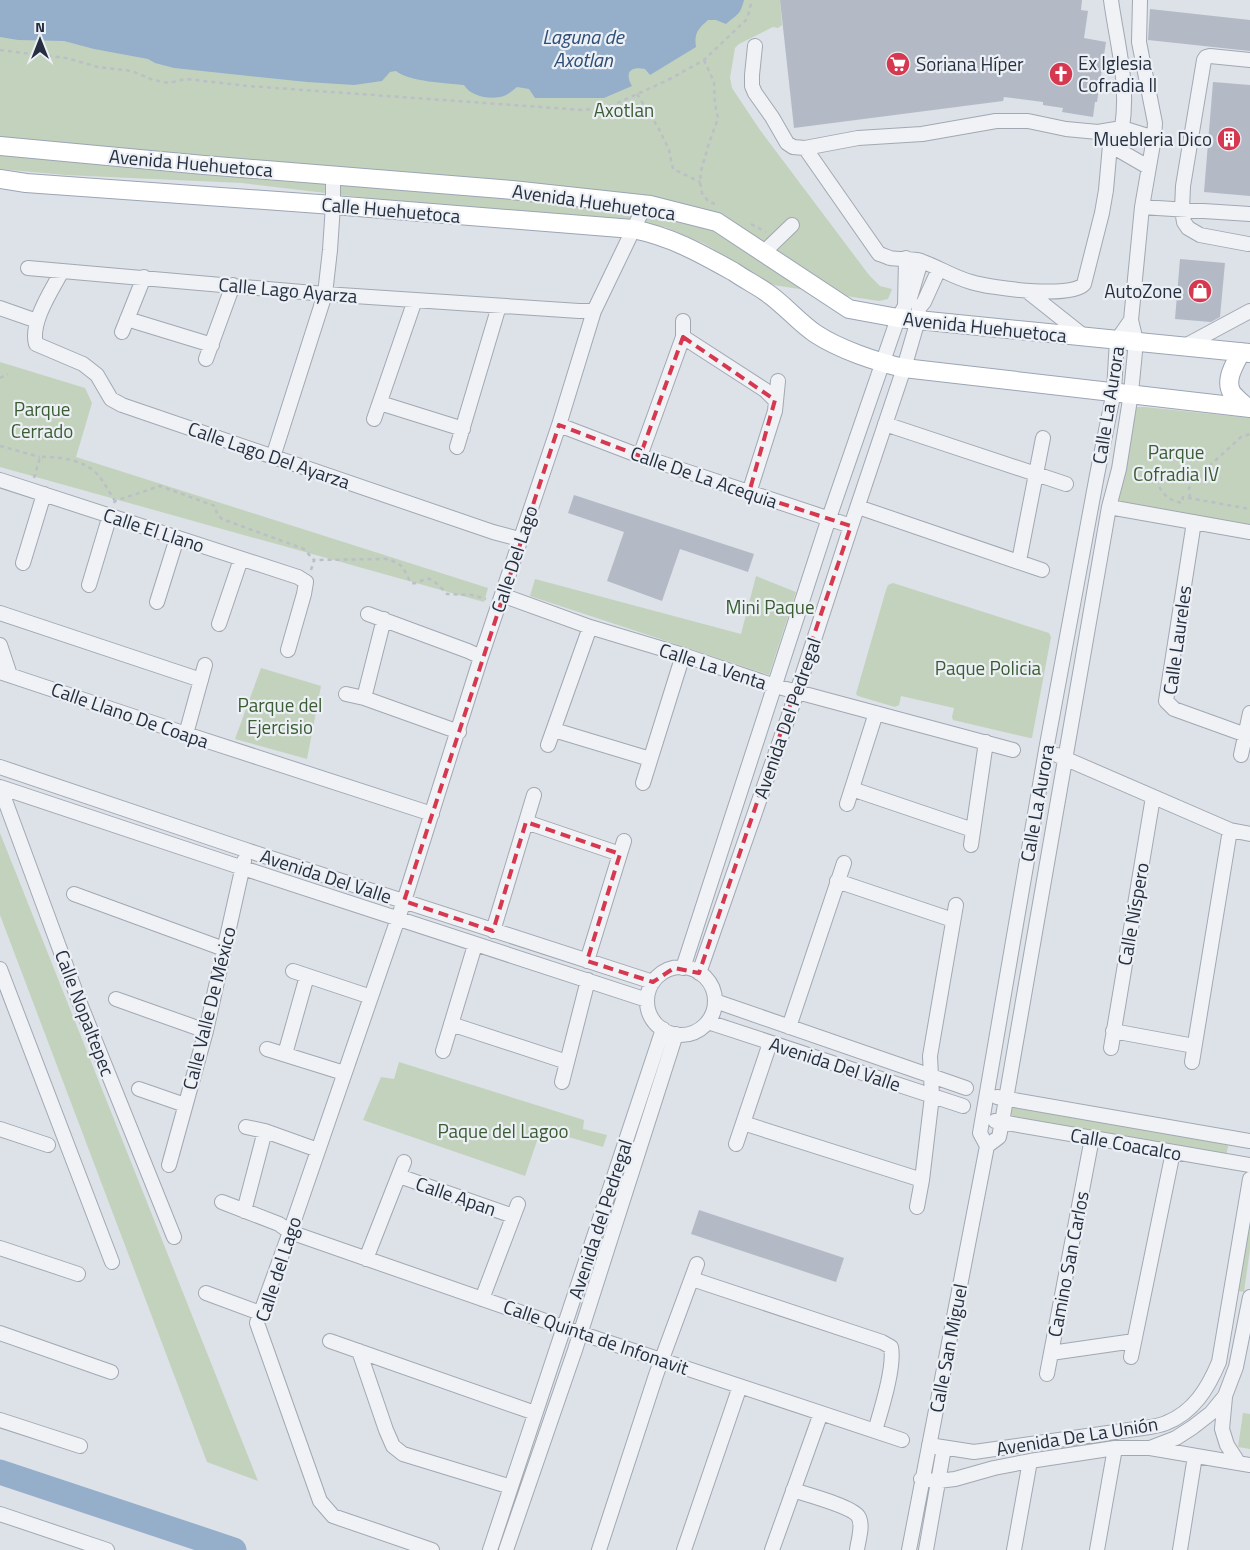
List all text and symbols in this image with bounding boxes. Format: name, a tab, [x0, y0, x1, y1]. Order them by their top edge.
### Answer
north arrow	[15, 15, 65, 65]
text: N	[35, 16, 45, 37]
water label: Laguna de Axotlan	[542, 21, 625, 75]
place label: Ex Iglesia Cofradia ll	[1078, 48, 1157, 99]
place label: Soriana Híper	[916, 49, 1024, 78]
supermarket icon: Soriana Híper	[885, 51, 911, 77]
church icon: Ex Iglesia Cofradia ll	[1048, 61, 1074, 87]
park label: Axotlan	[594, 95, 654, 124]
place label: Muebleria Dico	[1093, 124, 1212, 153]
building icon: Muebleria Dico	[1216, 126, 1242, 152]
street label: Avenida Huehuetoca	[108, 141, 275, 184]
street label: Avenida Huehuetoca	[511, 176, 678, 227]
street label: Calle Huehuetoca	[320, 189, 462, 230]
street label: Calle Lago Ayarza	[217, 269, 359, 310]
place label: AutoZone	[1104, 276, 1182, 305]
shop icon: AutoZone	[1187, 278, 1213, 304]
street label: Avenida Huehuetoca	[902, 303, 1069, 350]
street label: Calle La Aurora	[1084, 343, 1131, 466]
park label: Parque Cerrado	[11, 394, 73, 445]
street label: Calle Lago Del Ayarza	[184, 413, 355, 496]
park label: Parque Cofradia lV	[1133, 437, 1219, 488]
street label: Calle De La Acequia	[627, 438, 782, 515]
street label: Calle El Llano	[100, 500, 208, 559]
street label: Calle Del Lago	[483, 501, 545, 616]
street label: Calle Laureles	[1154, 583, 1199, 696]
park label: Mini Paque	[725, 592, 815, 621]
street label: Avenida Del Pedregal	[745, 633, 828, 802]
street label: Calle La Venta	[656, 634, 771, 697]
park label: Paque Policia	[935, 653, 1042, 682]
street label: Calle Llano De Coapa	[47, 674, 213, 755]
park label: Parque del Ejercisio	[238, 690, 322, 741]
street label: Calle La Aurora	[1012, 741, 1061, 864]
street label: Avenida Del Valle	[257, 841, 396, 910]
street label: Calle Níspero	[1109, 860, 1156, 968]
street label: Calle Valle De México	[174, 923, 243, 1093]
street label: Calle Nopaltepec	[48, 945, 123, 1080]
street label: Avenida Del Valle	[766, 1029, 905, 1098]
park label: Paque del Lagoo	[437, 1116, 569, 1145]
street label: Calle Coacalco	[1068, 1119, 1184, 1168]
street label: Avenida del Pedregal	[560, 1135, 639, 1302]
street label: Calle Apan	[412, 1168, 500, 1223]
street label: Camino San Carlos	[1039, 1188, 1096, 1339]
street label: Calle del Lago	[247, 1213, 308, 1325]
street label: Calle San Miguel	[921, 1281, 974, 1415]
street label: Calle Quinta de Infonavit	[500, 1291, 693, 1382]
street label: Avenida De La Unión	[994, 1408, 1160, 1463]

